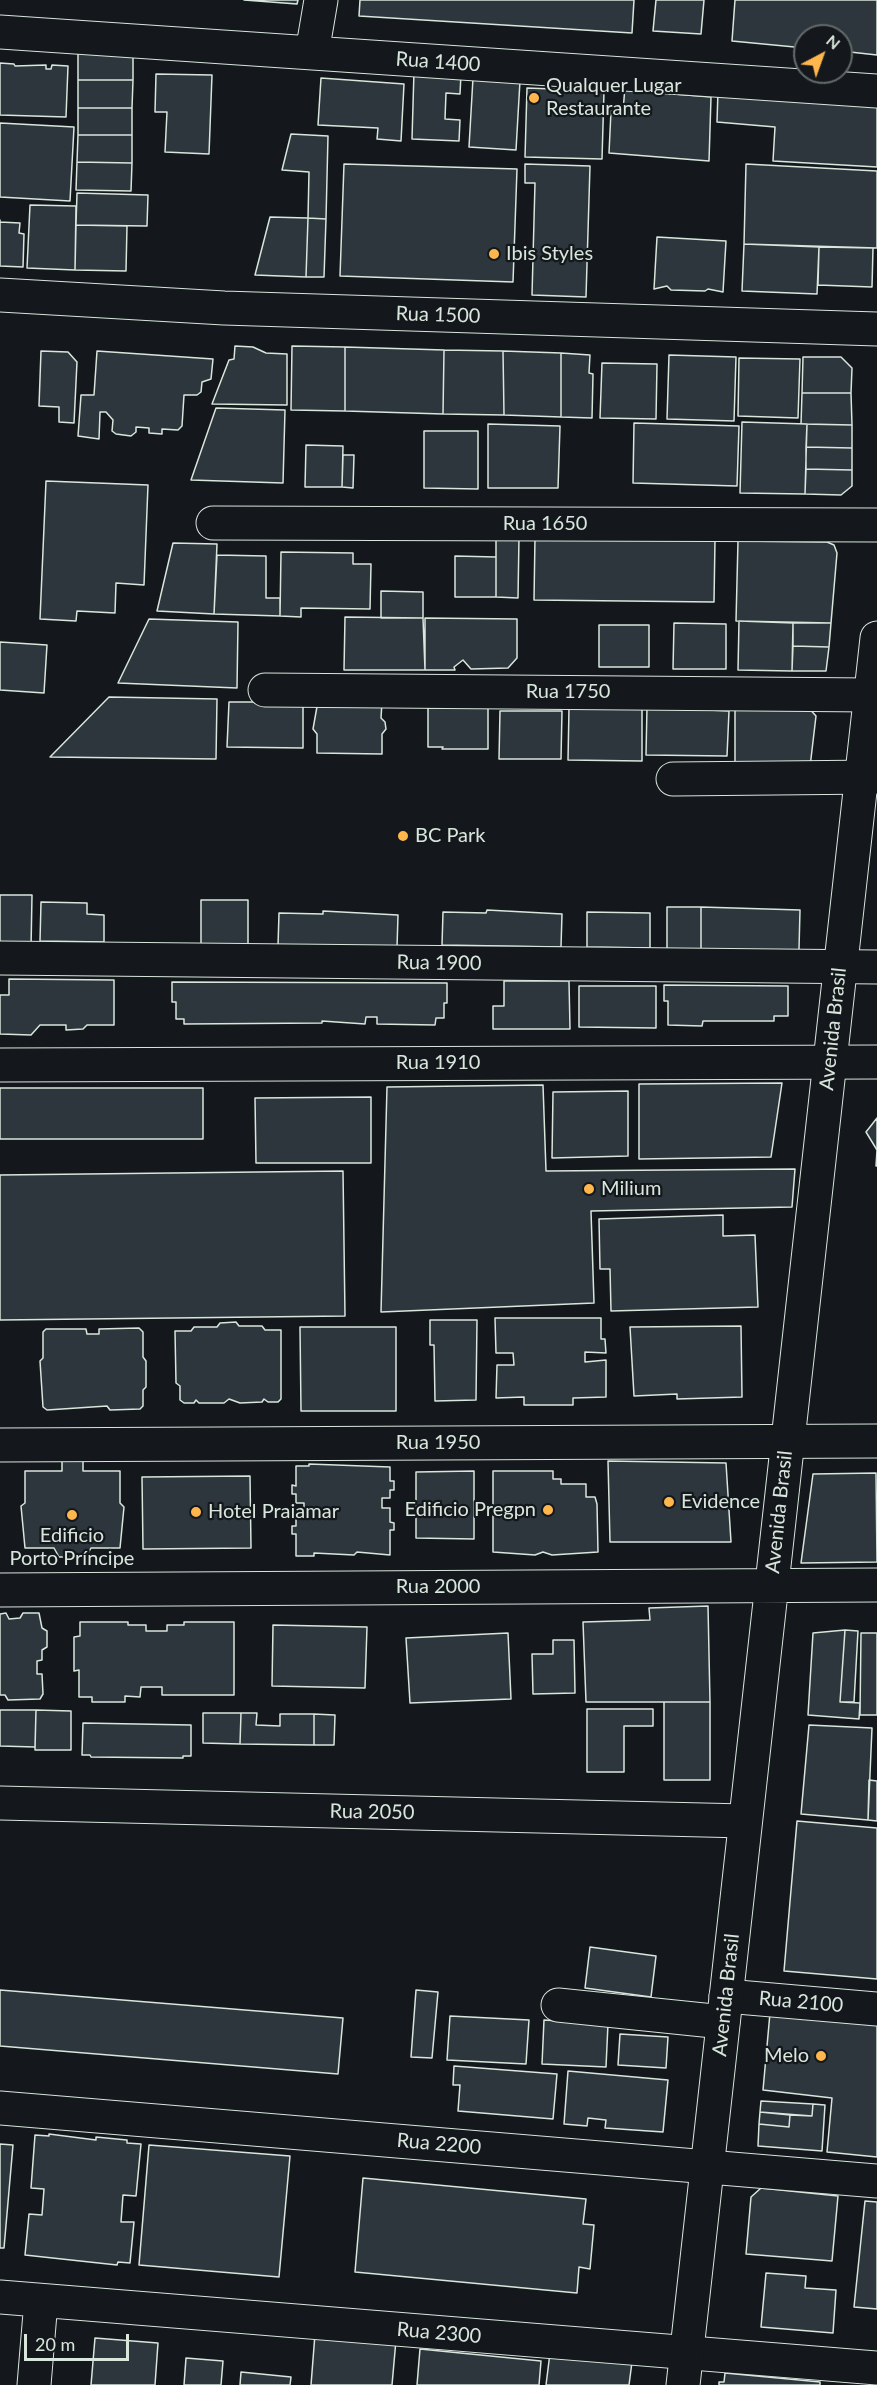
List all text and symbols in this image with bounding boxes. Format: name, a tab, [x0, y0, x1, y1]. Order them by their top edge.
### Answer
north arrow	[793, 24, 853, 84]
text: N	[823, 30, 845, 53]
street label: Rua 1400	[395, 47, 481, 77]
place label: Qualquer Lugar Restaurante	[546, 74, 681, 121]
marker: Qualquer Lugar Restaurante	[527, 91, 541, 105]
place label: Ibis Styles	[506, 242, 593, 266]
marker: Ibis Styles	[487, 247, 501, 261]
street label: Rua 1500	[395, 302, 481, 328]
street label: Rua 1650	[503, 512, 587, 536]
street label: Rua 1750	[526, 680, 610, 704]
place label: BC Park	[415, 824, 485, 848]
marker: BC Park	[396, 829, 410, 843]
street label: Rua 1900	[396, 950, 482, 976]
street label: Avenida Brasil	[815, 966, 851, 1092]
street label: Rua 1910	[396, 1051, 480, 1075]
place label: Milium	[601, 1177, 661, 1201]
marker: Milium	[582, 1182, 596, 1196]
street label: Rua 1950	[396, 1431, 480, 1455]
street label: Avenida Brasil	[761, 1449, 797, 1575]
place label: Evidence	[681, 1490, 760, 1514]
marker: Evidence	[662, 1495, 676, 1509]
place label: Edificio Pregpn	[405, 1498, 536, 1522]
place label: Hotel Praiamar	[208, 1500, 339, 1524]
marker: Edificio Pregpn	[541, 1503, 555, 1517]
marker: Hotel Praiamar	[189, 1505, 203, 1519]
marker: Edificio Porto Príncipe	[65, 1508, 79, 1522]
place label: Edificio Porto Príncipe	[10, 1524, 134, 1571]
street label: Rua 2000	[396, 1575, 480, 1599]
street label: Rua 2050	[329, 1799, 415, 1825]
street label: Avenida Brasil	[708, 1932, 744, 2058]
street label: Rua 2100	[758, 1986, 844, 2018]
place label: Melo	[764, 2044, 809, 2068]
marker: Melo	[814, 2049, 828, 2063]
street label: Rua 2200	[396, 2128, 482, 2160]
street label: Rua 2300	[396, 2317, 482, 2349]
scale bar	[27, 2322, 132, 2360]
text: 20 m	[35, 2333, 75, 2355]

